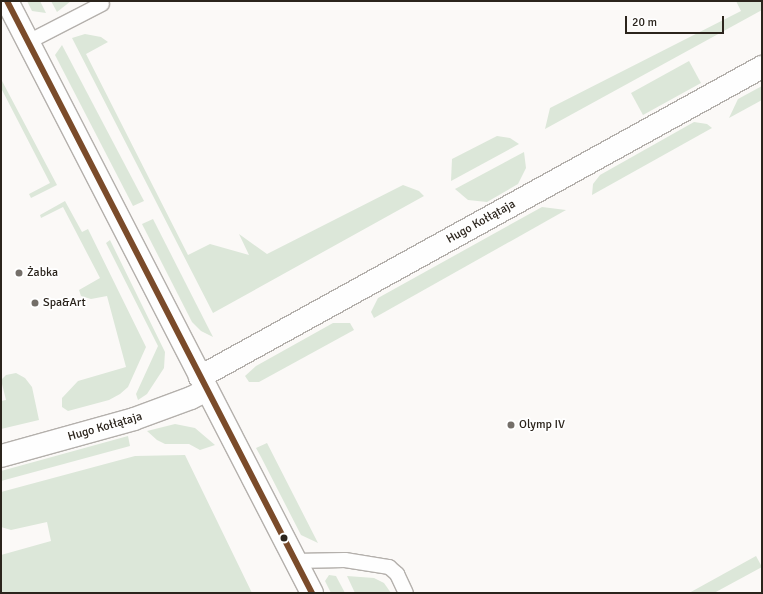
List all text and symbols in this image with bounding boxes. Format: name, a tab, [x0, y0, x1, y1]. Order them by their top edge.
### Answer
scale bar	[627, 8, 726, 34]
text: 20 m	[632, 15, 657, 30]
street label: Hugo Kołłątaja	[444, 197, 518, 247]
place label: Żabka	[27, 266, 58, 280]
marker: Żabka	[14, 268, 24, 278]
place label: Spa&Art	[43, 296, 86, 310]
marker: Spa&Art	[30, 298, 40, 308]
street label: Hugo Kołłątaja	[66, 409, 144, 445]
place label: Olymp IV	[519, 418, 565, 432]
marker: Olymp IV	[506, 420, 516, 430]
unlabelled marker	[279, 533, 289, 543]

